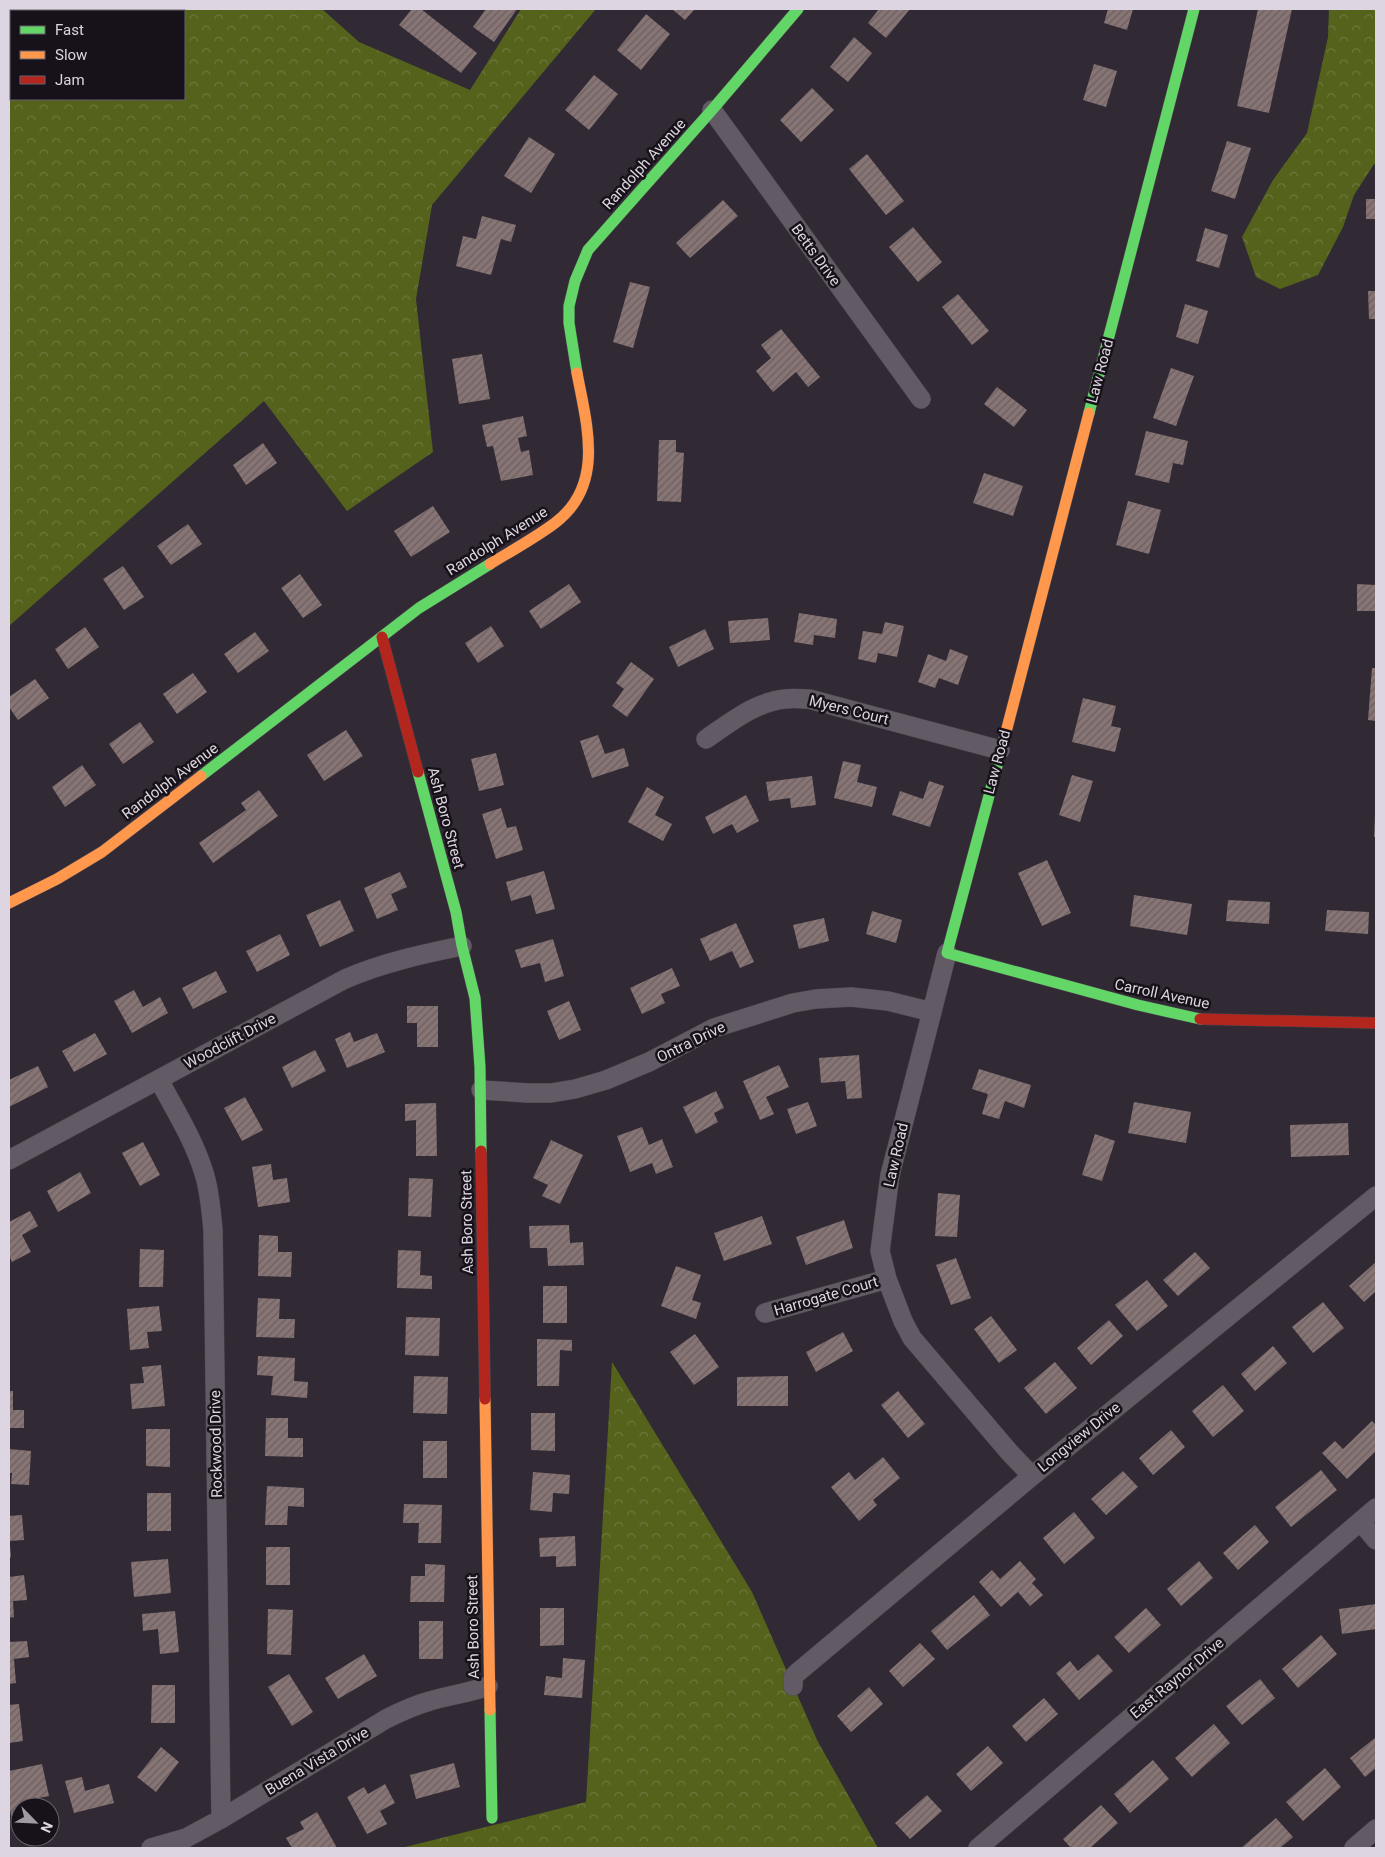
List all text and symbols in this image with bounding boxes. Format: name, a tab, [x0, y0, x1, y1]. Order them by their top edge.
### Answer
legend	[10, 10, 185, 100]
text: Fast	[55, 21, 84, 39]
text: Slow	[55, 46, 87, 64]
text: Jam	[55, 71, 85, 89]
street label: Randolph Avenue	[599, 115, 689, 213]
street label: Betts Drive	[787, 220, 845, 290]
street label: Law Road	[1083, 337, 1117, 405]
street label: Randolph Avenue	[443, 503, 551, 579]
street label: Myers Court	[807, 691, 891, 729]
street label: Law Road	[980, 728, 1014, 796]
street label: Randolph Avenue	[118, 739, 222, 823]
street label: Ash Boro Street	[424, 765, 468, 871]
street label: Carroll Avenue	[1113, 975, 1211, 1013]
street label: Woodclift Drive	[181, 1009, 279, 1073]
street label: Ontra Drive	[654, 1018, 728, 1066]
street label: Law Road	[880, 1121, 912, 1189]
street label: Ash Boro Street	[457, 1170, 477, 1274]
street label: Harrogate Court	[772, 1273, 880, 1319]
street label: Rockwood Drive	[206, 1390, 226, 1498]
street label: Longview Drive	[1034, 1398, 1124, 1476]
street label: Ash Boro Street	[463, 1575, 483, 1679]
street label: East Raynor Drive	[1126, 1634, 1228, 1722]
street label: Buena Vista Drive	[262, 1723, 372, 1799]
north arrow	[10, 1797, 60, 1847]
text: N	[38, 1820, 56, 1835]

